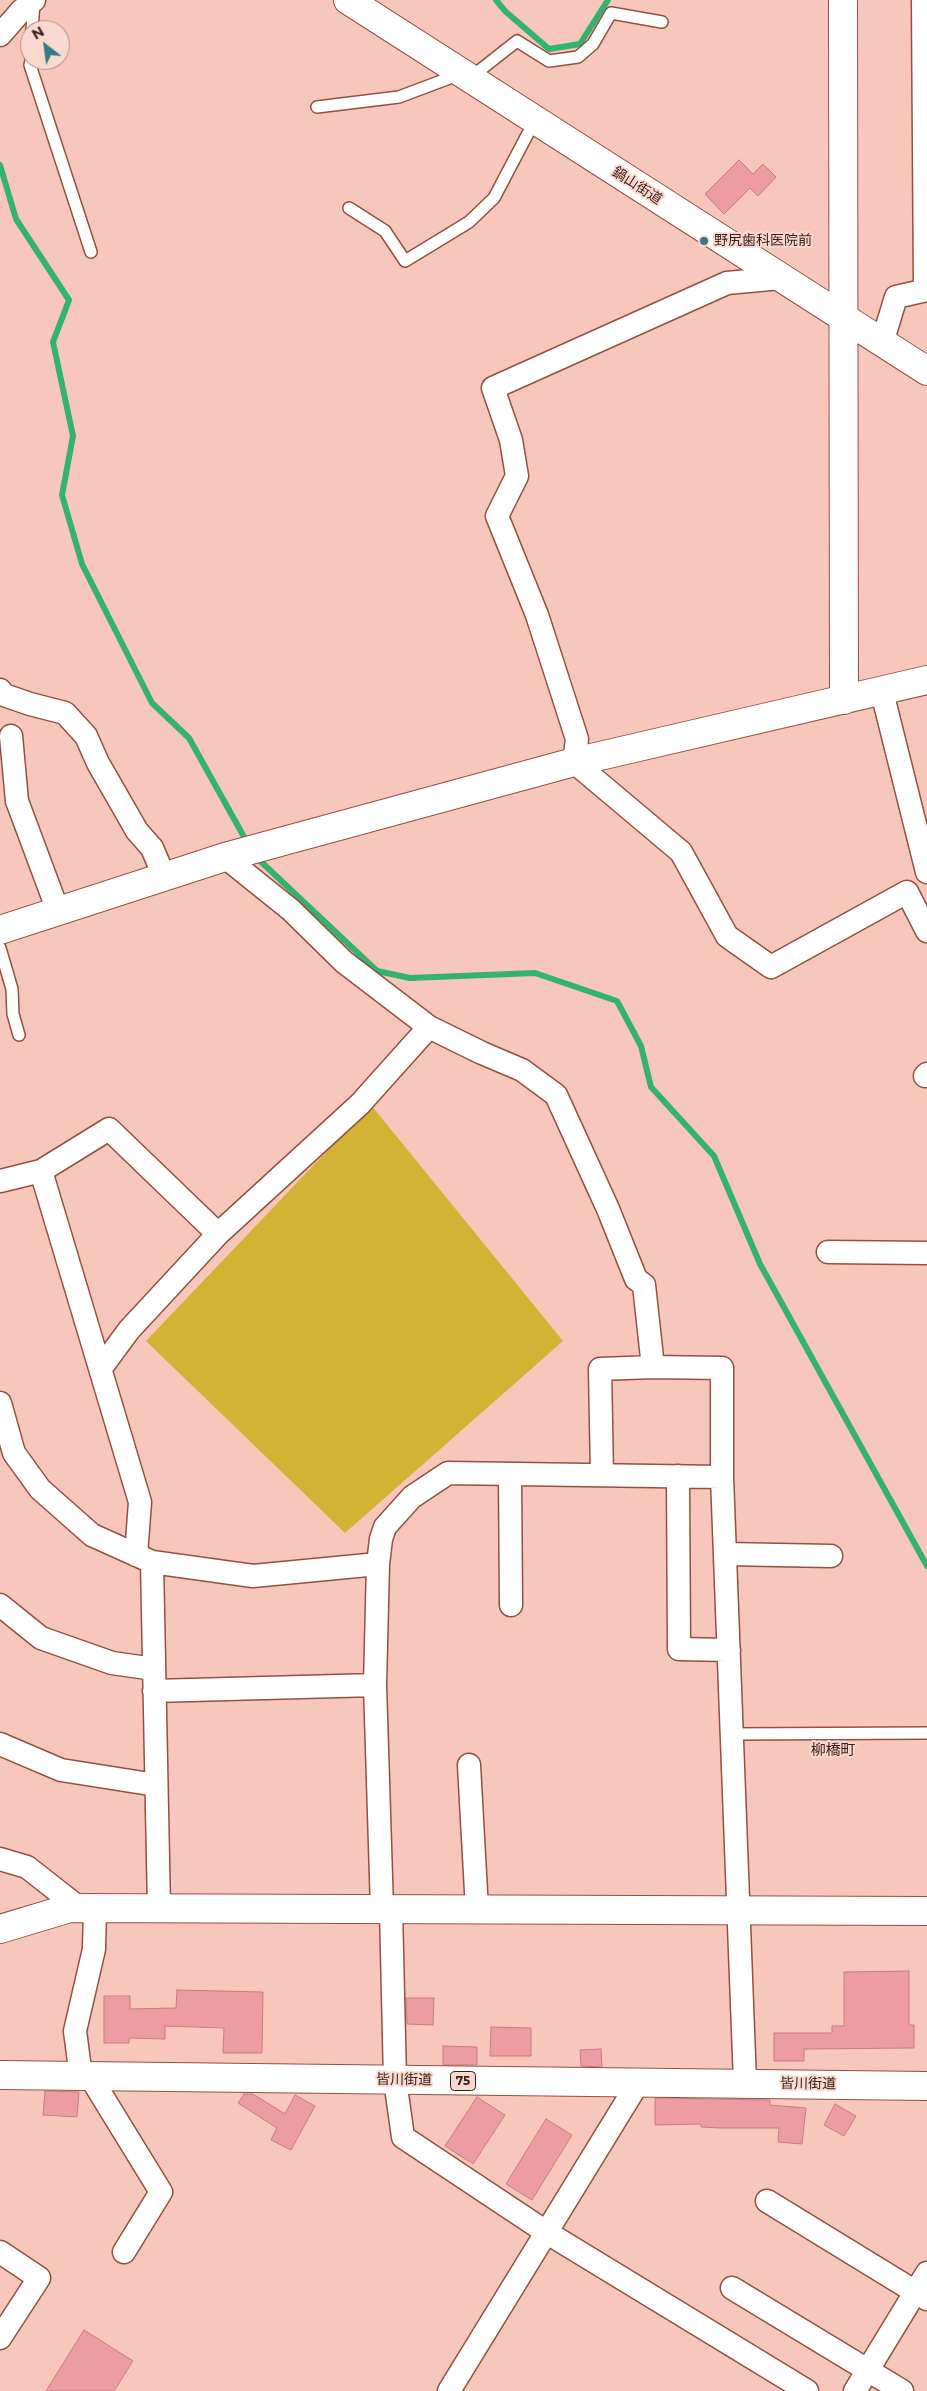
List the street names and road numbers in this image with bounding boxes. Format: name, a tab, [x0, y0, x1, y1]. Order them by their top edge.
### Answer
street label: 鍋山街道	[609, 164, 665, 208]
street label: 皆川街道	[376, 2071, 432, 2089]
road number: 75	[450, 2072, 476, 2090]
street label: 皆川街道	[780, 2075, 836, 2093]

